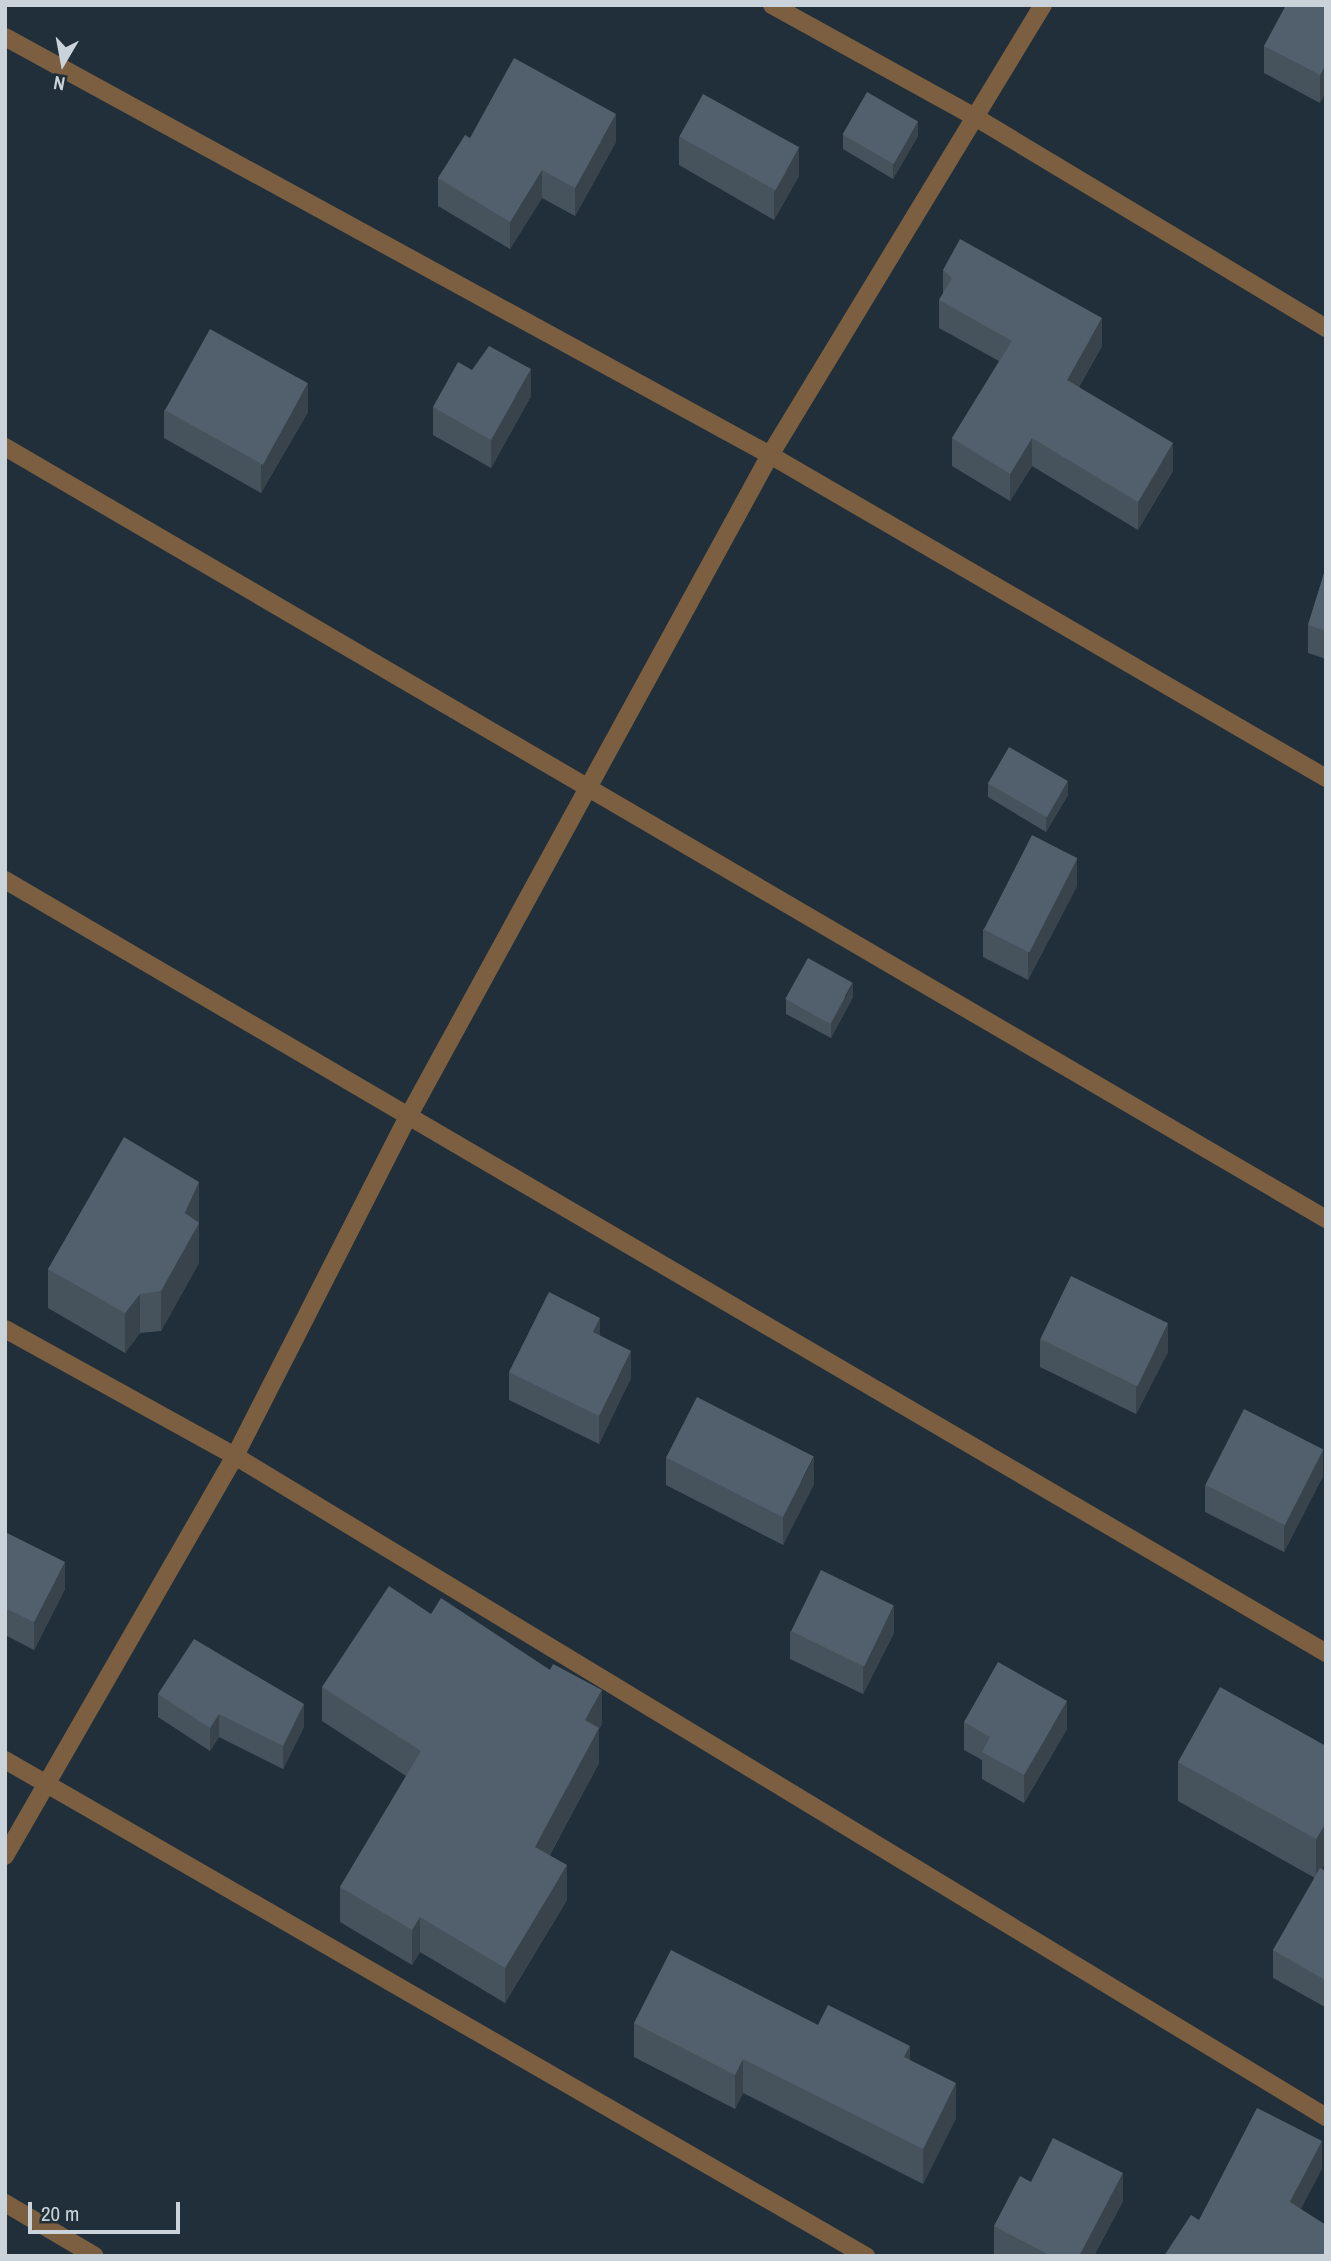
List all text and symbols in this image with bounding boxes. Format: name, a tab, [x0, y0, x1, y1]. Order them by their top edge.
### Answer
north arrow	[28, 28, 98, 98]
text: N	[52, 70, 67, 97]
scale bar	[32, 2188, 184, 2232]
text: 20 m	[41, 2199, 79, 2228]

